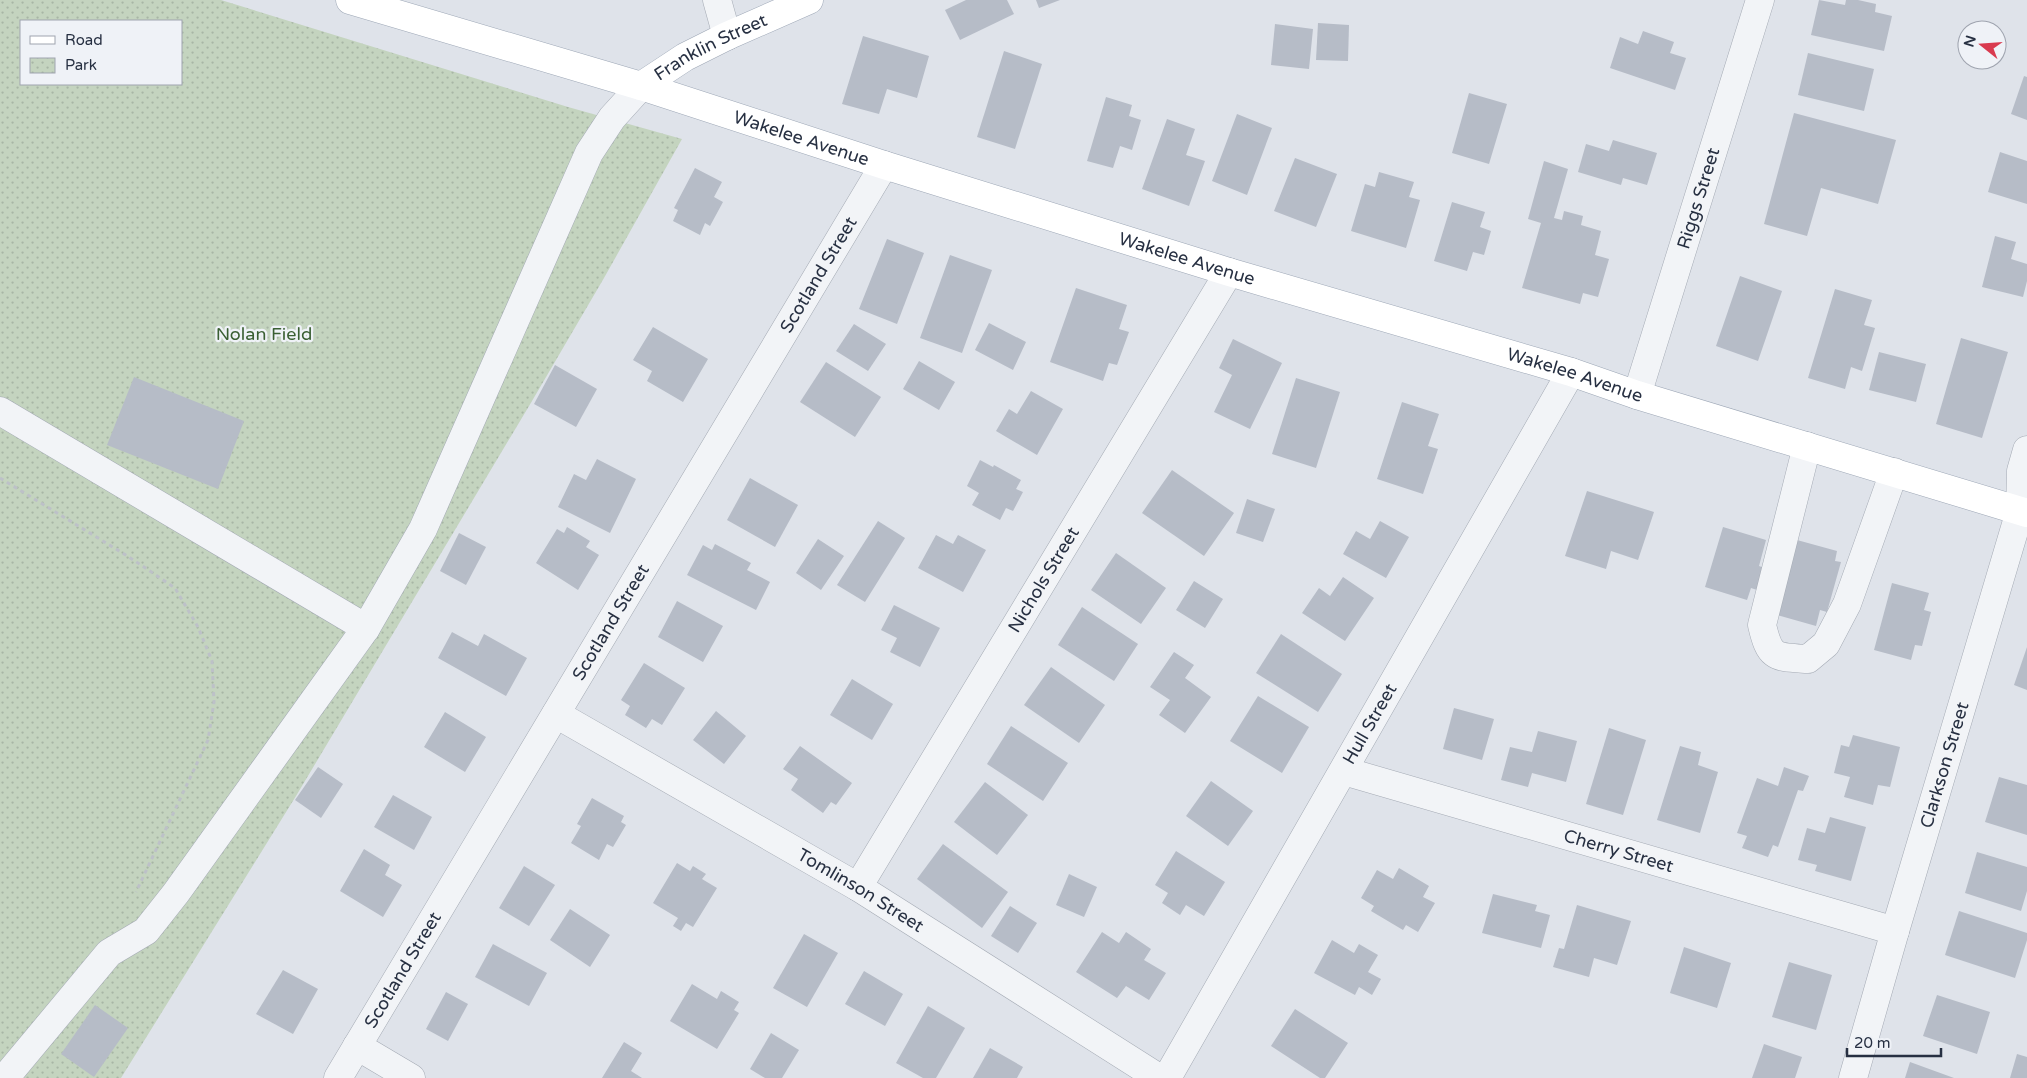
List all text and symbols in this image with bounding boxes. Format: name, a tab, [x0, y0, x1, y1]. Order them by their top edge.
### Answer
street label: Franklin Street	[650, 9, 770, 85]
legend	[20, 20, 182, 85]
north arrow	[1957, 20, 2007, 70]
text: Road	[65, 31, 103, 49]
text: N	[1960, 33, 1980, 49]
text: Park	[65, 56, 97, 74]
street label: Wakelee Avenue	[731, 106, 872, 170]
street label: Riggs Street	[1672, 145, 1724, 252]
street label: Scotland Street	[775, 213, 862, 337]
street label: Wakelee Avenue	[1116, 227, 1258, 290]
park label: Nolan Field	[216, 323, 312, 345]
street label: Wakelee Avenue	[1504, 343, 1645, 407]
street label: Nichols Street	[1003, 523, 1084, 636]
street label: Scotland Street	[567, 560, 654, 684]
street label: Hull Street	[1338, 679, 1401, 768]
street label: Clarkson Street	[1915, 699, 1974, 831]
street label: Cherry Street	[1561, 824, 1676, 877]
street label: Tomlinson Street	[793, 844, 928, 937]
street label: Scotland Street	[359, 908, 446, 1032]
scale bar	[1847, 1026, 1941, 1058]
text: 20 m	[1854, 1034, 1891, 1052]

